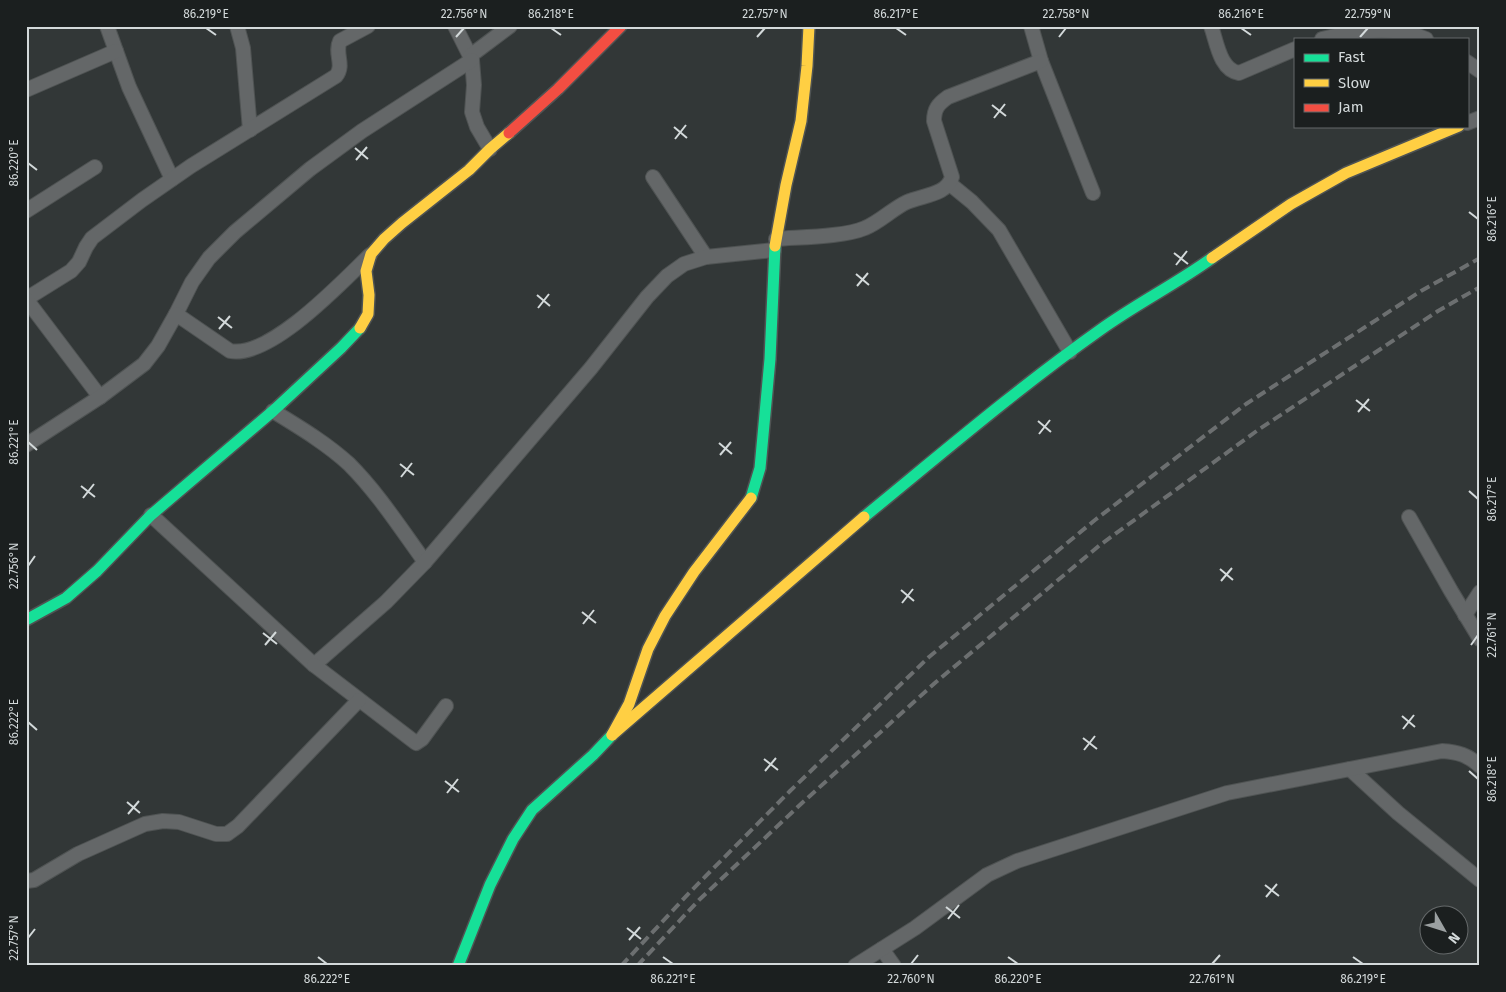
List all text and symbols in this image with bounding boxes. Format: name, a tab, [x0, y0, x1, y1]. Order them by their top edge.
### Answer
text: 86.219°E	[183, 7, 229, 21]
text: 22.756°N	[441, 7, 487, 21]
text: 86.218°E	[528, 7, 574, 21]
text: 22.757°N	[742, 7, 788, 21]
text: 86.217°E	[874, 7, 918, 21]
text: 22.758°N	[1042, 7, 1090, 21]
text: 86.216°E	[1218, 7, 1264, 21]
text: 22.759°N	[1345, 7, 1391, 21]
legend	[1294, 38, 1468, 128]
text: Fast	[1338, 48, 1365, 66]
text: Slow	[1338, 74, 1370, 92]
text: Jam	[1338, 98, 1364, 116]
text: 86.220°E	[7, 139, 21, 187]
text: 86.216°E	[1485, 196, 1499, 242]
text: 86.221°E	[7, 419, 21, 465]
text: 86.217°E	[1485, 477, 1499, 521]
text: 22.756°N	[7, 543, 21, 589]
text: 22.761°N	[1485, 612, 1499, 658]
text: 86.222°E	[7, 699, 21, 745]
text: 86.218°E	[1485, 756, 1499, 802]
north arrow	[1418, 904, 1468, 954]
text: 22.757°N	[7, 915, 21, 961]
text: N	[1444, 929, 1463, 947]
text: 86.222°E	[304, 972, 350, 986]
text: 86.221°E	[650, 972, 696, 986]
text: 22.760°N	[887, 972, 935, 986]
text: 86.220°E	[994, 972, 1042, 986]
text: 22.761°N	[1189, 972, 1235, 986]
text: 86.219°E	[1340, 972, 1386, 986]

